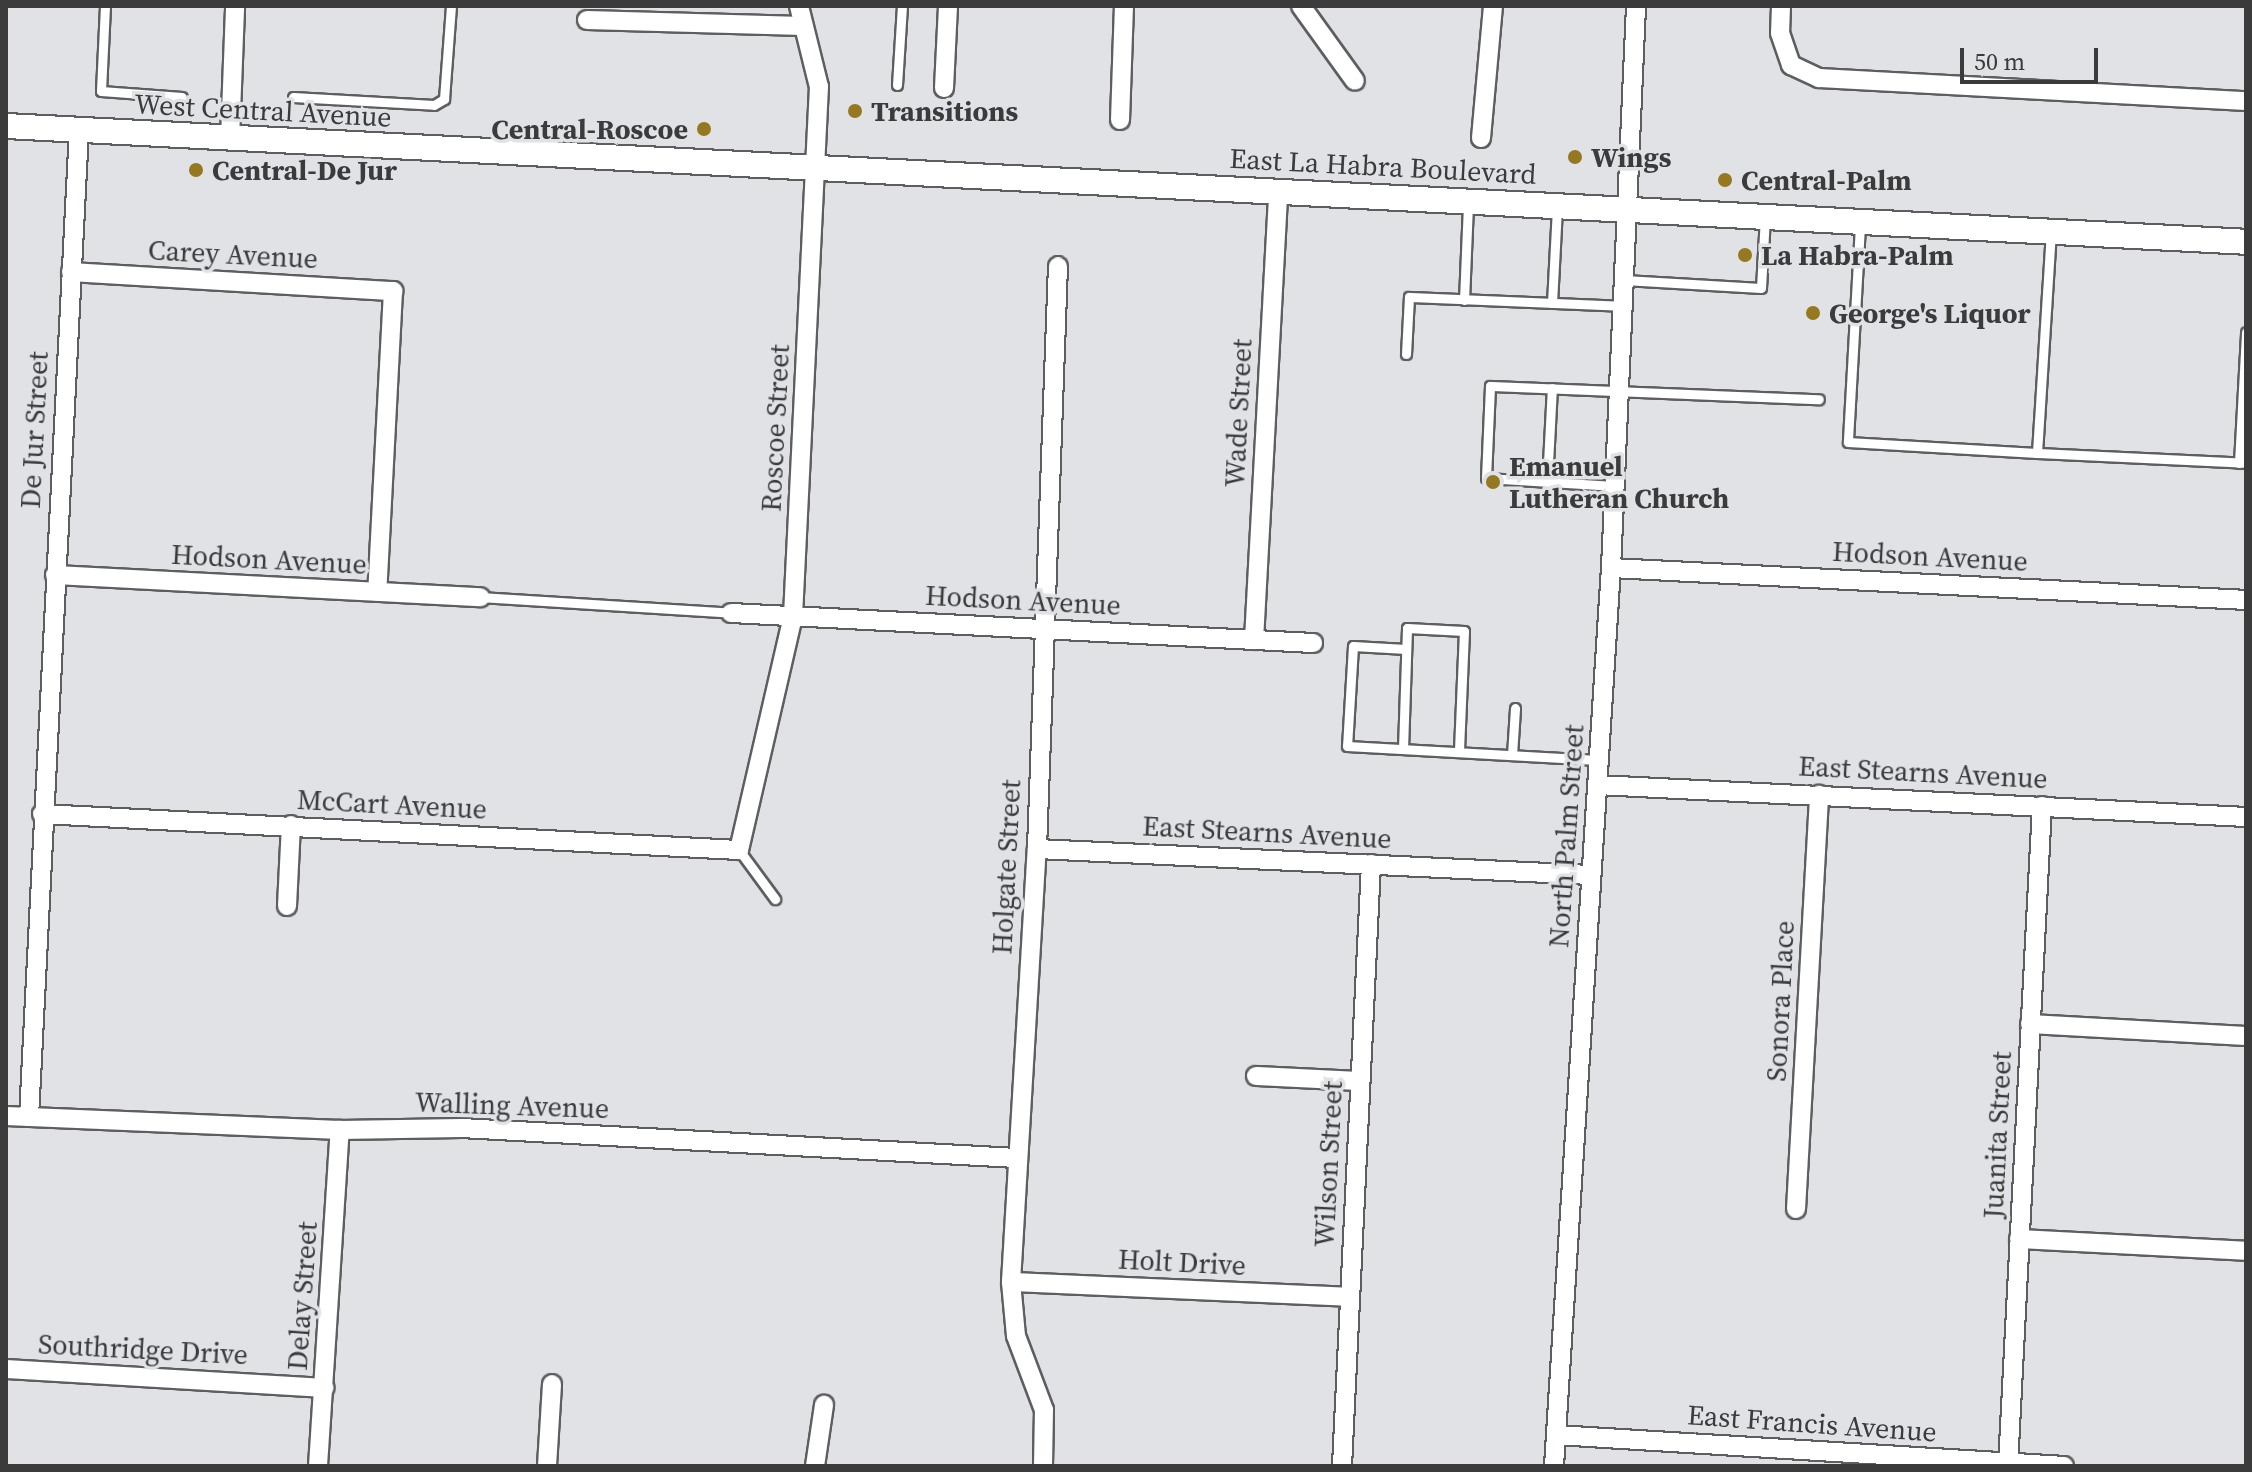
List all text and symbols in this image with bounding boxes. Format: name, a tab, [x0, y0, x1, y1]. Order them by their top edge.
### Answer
scale bar	[1964, 32, 2102, 82]
text: 50 m	[1974, 45, 2025, 78]
street label: West Central Avenue	[134, 86, 392, 134]
place label: Transitions	[871, 94, 1018, 128]
marker: Transitions	[846, 102, 864, 120]
place label: Central-Roscoe	[491, 112, 688, 146]
marker: Central-Roscoe	[695, 120, 713, 138]
place label: Wings	[1591, 140, 1672, 174]
street label: East La Habra Boulevard	[1229, 141, 1537, 191]
marker: Wings	[1566, 148, 1584, 166]
place label: Central-De Jur	[212, 153, 397, 187]
marker: Central-De Jur	[187, 161, 205, 179]
place label: Central-Palm	[1741, 163, 1912, 197]
marker: Central-Palm	[1716, 171, 1734, 189]
street label: Carey Avenue	[147, 233, 319, 275]
place label: La Habra-Palm	[1761, 238, 1954, 272]
marker: La Habra-Palm	[1736, 246, 1754, 264]
place label: George's Liquor	[1829, 296, 2031, 330]
marker: George's Liquor	[1804, 304, 1822, 322]
street label: Wade Street	[1217, 338, 1259, 488]
street label: Roscoe Street	[754, 343, 796, 513]
street label: De Jur Street	[13, 351, 55, 509]
place label: Emanuel Lutheran Church	[1509, 449, 1729, 515]
marker: Emanuel Lutheran Church	[1484, 473, 1502, 491]
street label: Hodson Avenue	[1831, 534, 2029, 578]
street label: Hodson Avenue	[170, 537, 368, 581]
street label: Hodson Avenue	[924, 578, 1122, 622]
street label: North Palm Street	[1541, 723, 1591, 949]
street label: East Stearns Avenue	[1797, 749, 2049, 795]
street label: Holgate Street	[985, 779, 1027, 955]
street label: McCart Avenue	[296, 782, 488, 826]
street label: East Stearns Avenue	[1141, 809, 1393, 855]
street label: Sonora Place	[1759, 920, 1801, 1082]
street label: Juanita Street	[1976, 1050, 2018, 1220]
street label: Wilson Street	[1307, 1080, 1349, 1248]
street label: Walling Avenue	[414, 1085, 610, 1125]
street label: Delay Street	[280, 1220, 324, 1372]
street label: Holt Drive	[1117, 1242, 1247, 1282]
street label: Southridge Drive	[37, 1327, 249, 1371]
street label: East Francis Avenue	[1686, 1398, 1938, 1448]

